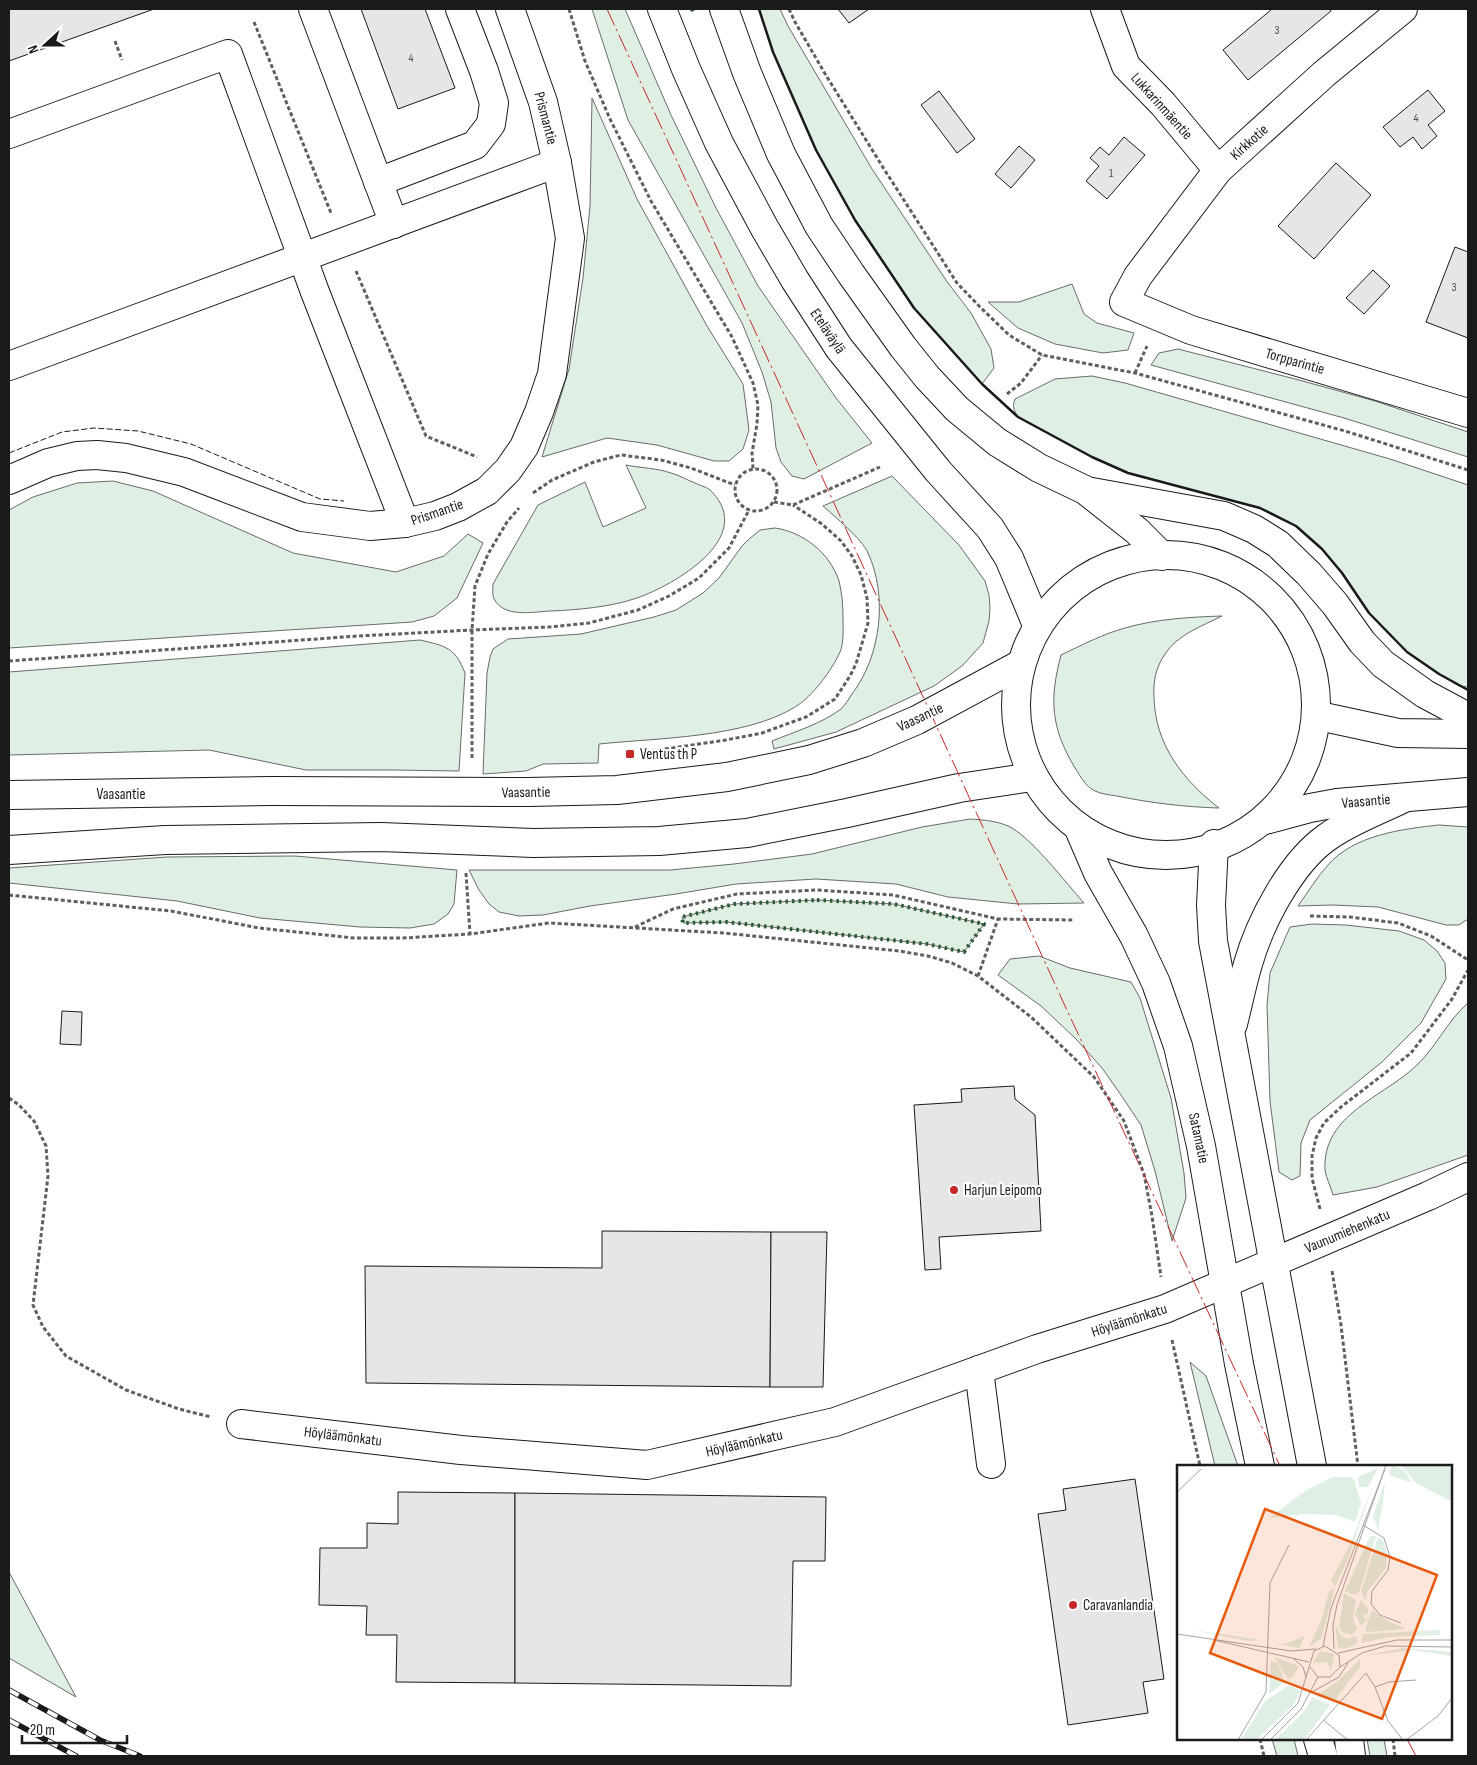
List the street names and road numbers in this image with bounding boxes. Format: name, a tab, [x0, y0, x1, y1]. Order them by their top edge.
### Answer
street label: Lukkarinmäentie	[1126, 69, 1197, 144]
street label: Prismantie	[529, 90, 562, 147]
street label: Kirkkotie	[1226, 120, 1272, 164]
street label: Eteläväylä	[806, 305, 850, 358]
street label: Torpparintie	[1263, 344, 1327, 379]
street label: Prismantie	[408, 495, 466, 530]
street label: Vaasantie	[894, 699, 946, 736]
street label: Vaasantie	[501, 783, 551, 802]
street label: Vaasantie	[97, 785, 145, 804]
street label: Vaasantie	[1341, 790, 1391, 813]
street label: Satamatie	[1184, 1111, 1213, 1165]
street label: Vaunumiehenkatu	[1302, 1205, 1393, 1258]
street label: Höyläämönkatu	[1089, 1299, 1169, 1342]
street label: Höyläämönkatu	[303, 1422, 383, 1451]
street label: Höyläämönkatu	[704, 1425, 784, 1462]

